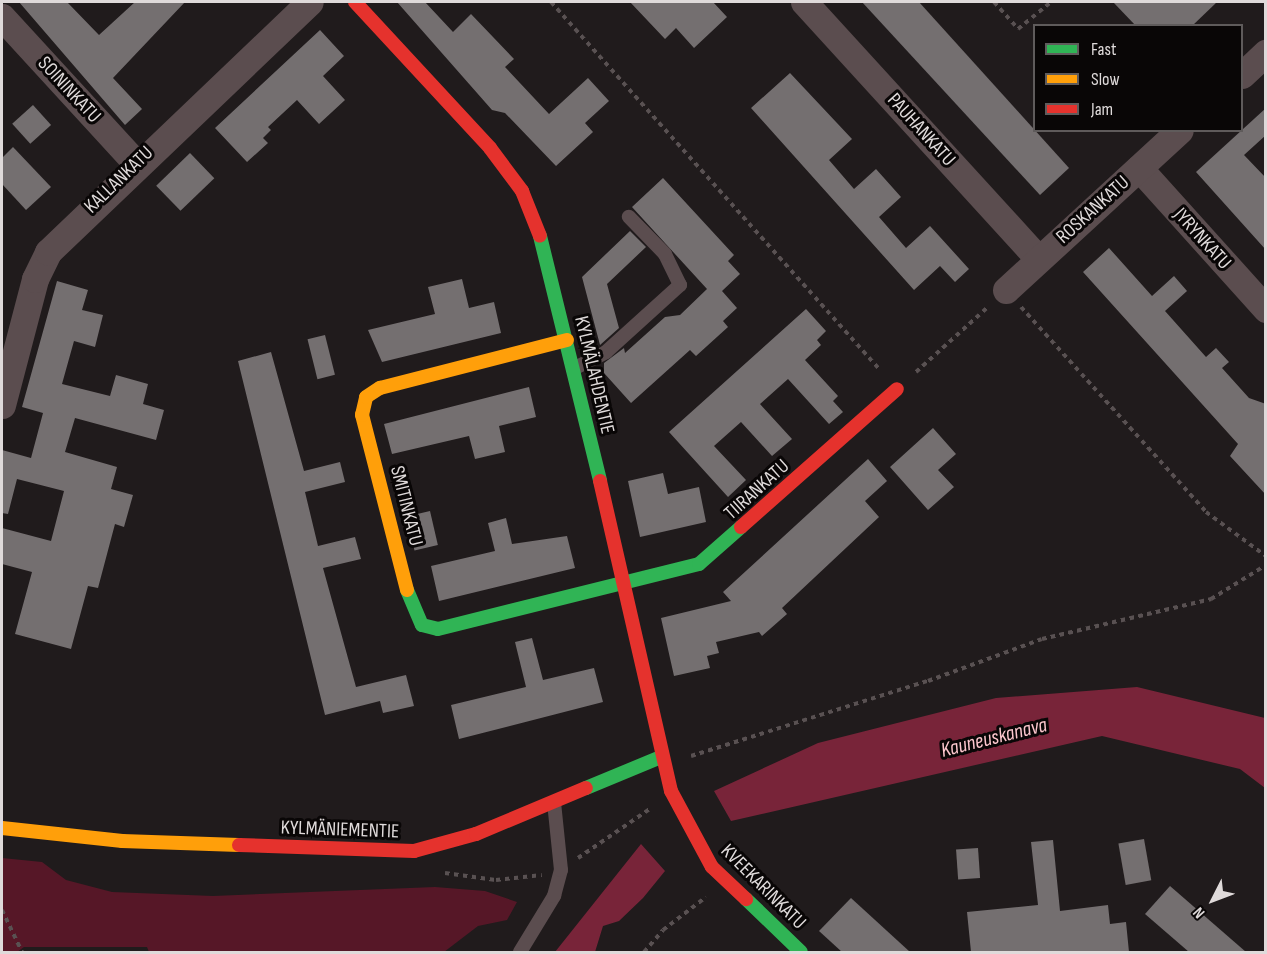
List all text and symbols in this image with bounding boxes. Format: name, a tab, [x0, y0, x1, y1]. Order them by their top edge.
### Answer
legend	[1033, 24, 1243, 132]
text: Fast	[1091, 39, 1116, 60]
street label: SOININKATU	[32, 52, 106, 128]
text: Slow	[1091, 69, 1120, 90]
street label: PAUHANKATU	[882, 88, 960, 172]
text: Jam	[1091, 99, 1113, 120]
street label: KALLANKATU	[80, 141, 158, 219]
street label: ROSKANKATU	[1051, 171, 1135, 249]
street label: JYRYNKATU	[1168, 203, 1236, 275]
street label: KYLMÄLAHDENTIE	[569, 314, 619, 436]
street label: TIIRANKATU	[720, 455, 794, 525]
street label: SMITINKATU	[384, 463, 428, 549]
water label: Kauneuskanava	[938, 713, 1050, 763]
street label: KYLMÄNIEMENTIE	[280, 816, 400, 844]
street label: KVEEKARINKATU	[715, 839, 811, 935]
north arrow	[1183, 870, 1243, 930]
text: N	[1189, 903, 1209, 922]

